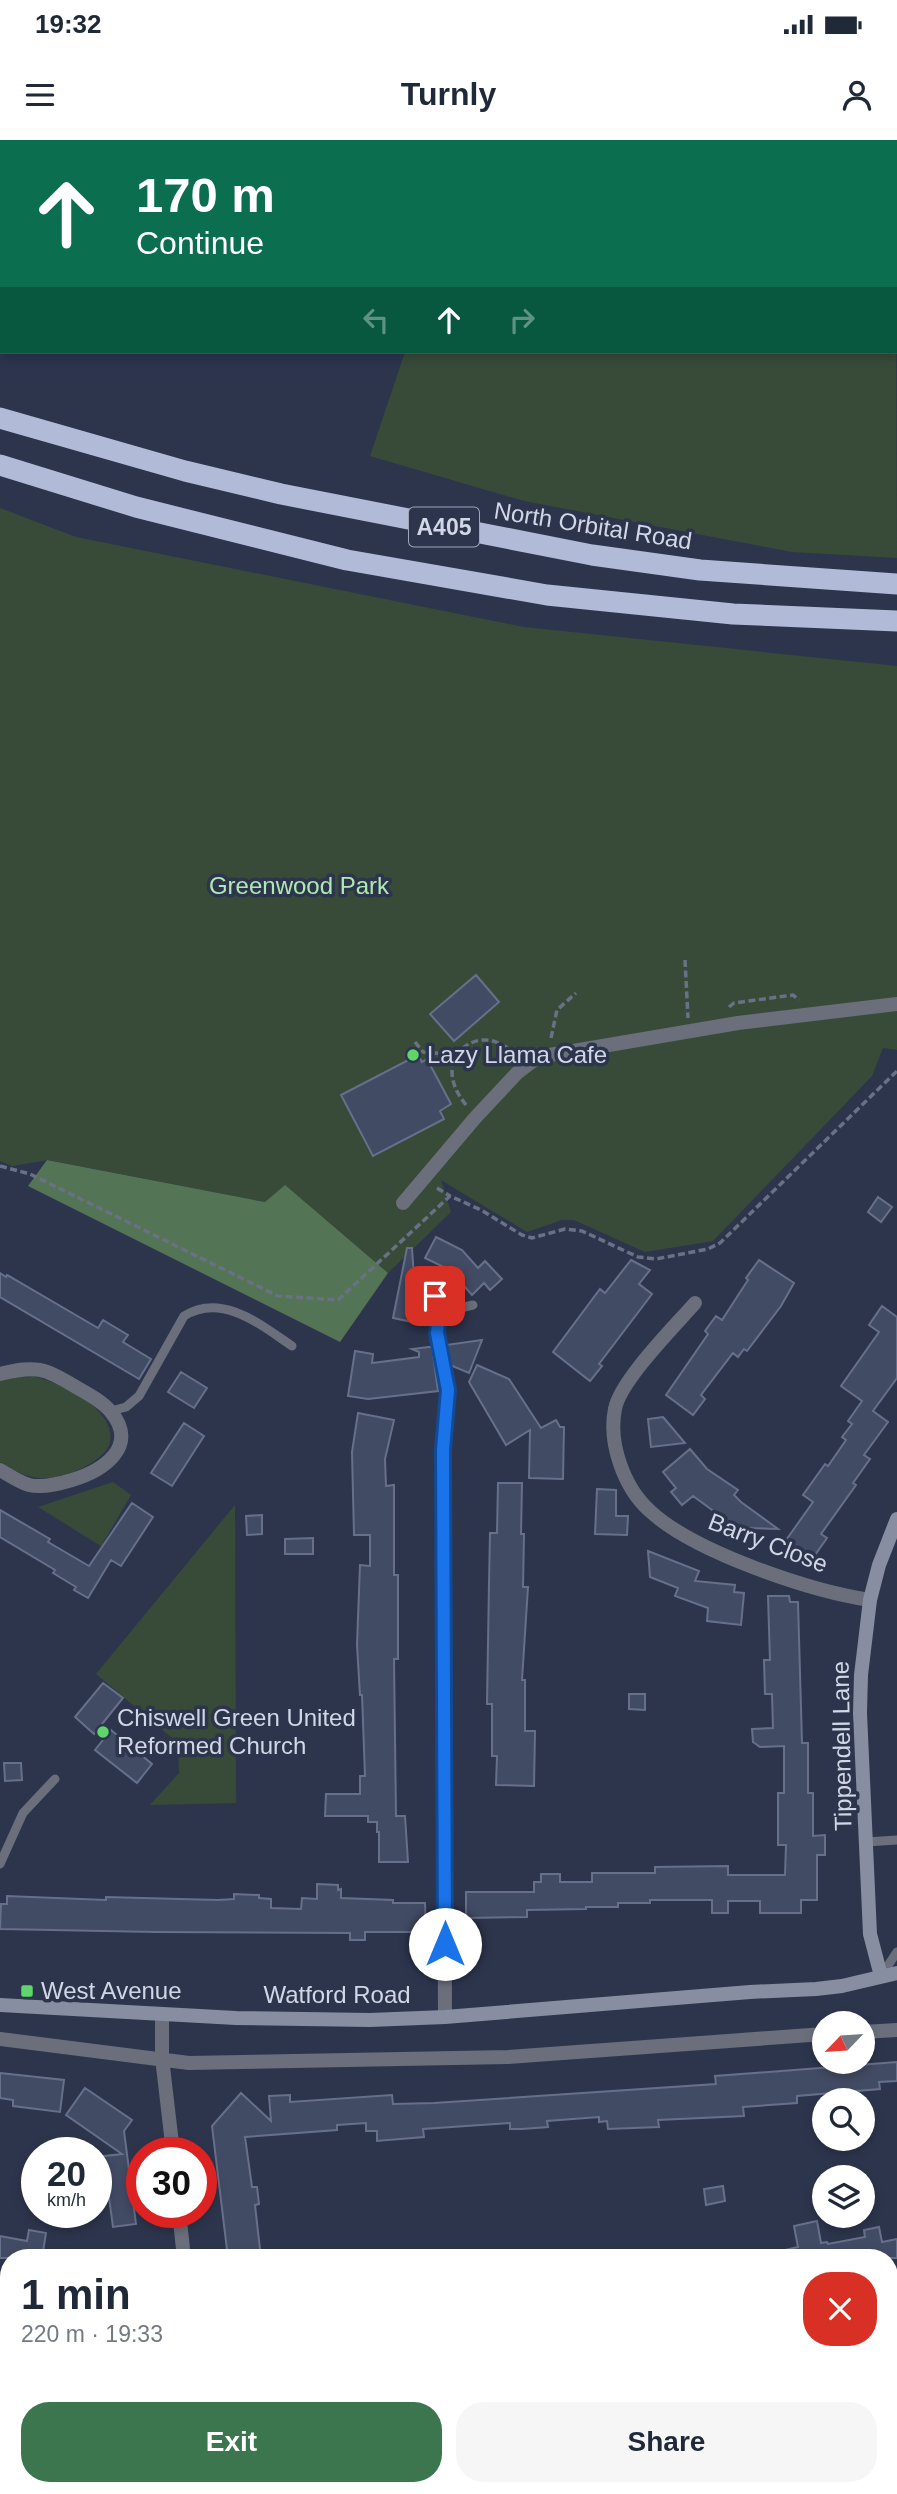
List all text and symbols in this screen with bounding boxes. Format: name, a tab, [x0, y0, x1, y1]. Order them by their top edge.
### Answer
text: 19:32	[35, 9, 102, 39]
icon: menu	[21, 76, 59, 114]
text: Turnly	[401, 76, 496, 112]
icon: person	[838, 76, 876, 114]
icon: ahead	[21, 168, 112, 259]
text: 170 m	[136, 168, 275, 222]
text: Continue	[136, 225, 264, 261]
icon: left	[357, 301, 395, 339]
icon: ahead	[430, 301, 468, 339]
icon: right	[503, 301, 541, 339]
street label: North Orbital Road	[492, 497, 694, 554]
road number: A405	[409, 508, 479, 546]
park label: Greenwood Park	[209, 872, 390, 899]
place label: Lazy Llama Cafe	[427, 1041, 607, 1068]
marker: Lazy Llama Cafe	[405, 1047, 421, 1063]
pin	[405, 1266, 465, 1326]
icon: arrive	[416, 1277, 454, 1315]
street label: Barry Close	[705, 1507, 832, 1578]
street label: Tippendell Lane	[827, 1661, 856, 1831]
place label: Chiswell Green United Reformed Church	[117, 1704, 356, 1759]
marker: Chiswell Green United Reformed Church	[95, 1724, 111, 1740]
position arrow	[408, 1907, 482, 1981]
place label: West Avenue	[41, 1977, 182, 2004]
street label: Watford Road	[263, 1981, 411, 2008]
marker: West Avenue	[19, 1983, 35, 1999]
north arrow	[812, 2011, 875, 2074]
map controls	[812, 2011, 875, 2228]
button: search	[812, 2088, 875, 2151]
speed limit sign: 30	[126, 2137, 217, 2228]
text: 20	[47, 2154, 86, 2193]
button: layers	[812, 2165, 875, 2228]
text: km/h	[47, 2190, 86, 2210]
text: 1 min	[21, 2271, 131, 2318]
button: close	[803, 2272, 877, 2346]
text: 220 m · 19:33	[21, 2321, 163, 2347]
button: Exit	[21, 2402, 442, 2482]
button: Share	[456, 2402, 877, 2482]

